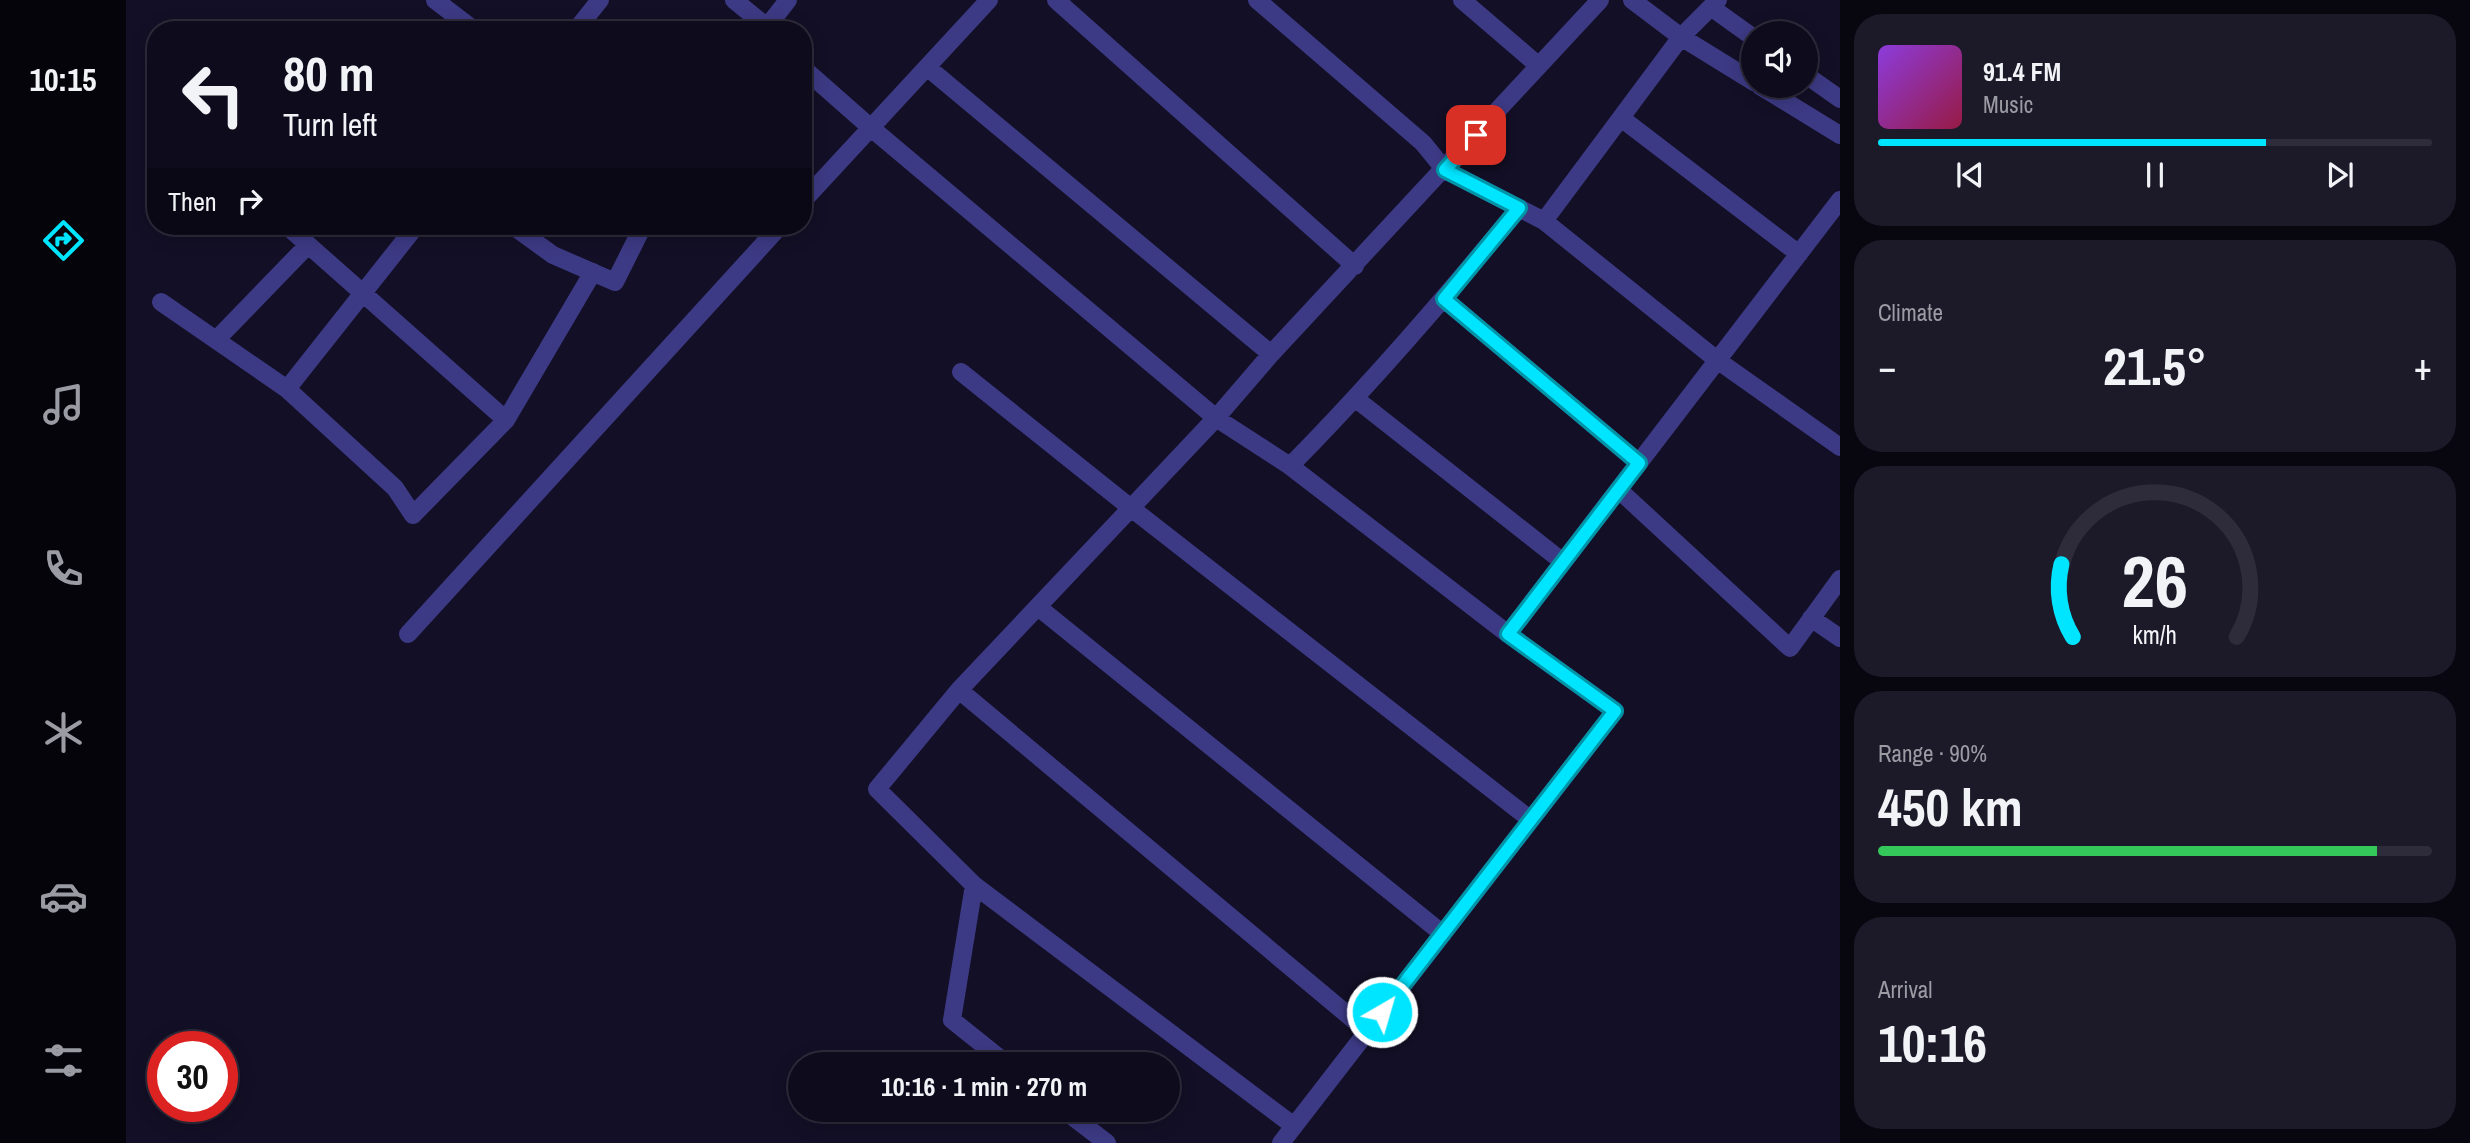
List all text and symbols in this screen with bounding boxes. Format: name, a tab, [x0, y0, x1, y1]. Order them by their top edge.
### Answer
map controls	[1741, 21, 1818, 98]
button: sound	[1741, 21, 1818, 98]
text: 80 m	[283, 40, 375, 106]
icon: left	[168, 49, 259, 140]
text: 91.4 FM	[1983, 54, 2061, 89]
text: 10:15	[29, 58, 97, 101]
text: Music	[1983, 89, 2033, 120]
text: Turn left	[283, 103, 377, 146]
pin	[1446, 105, 1506, 165]
icon: arrive	[1457, 116, 1495, 154]
icon: previous	[1951, 156, 1989, 194]
icon: pause	[2136, 156, 2174, 194]
icon: next	[2321, 156, 2359, 194]
icon: right	[231, 182, 269, 220]
text: Then	[168, 184, 217, 219]
icon: directions	[39, 216, 88, 265]
text: Climate	[1878, 297, 1943, 328]
text: 21.5°	[2103, 331, 2207, 401]
text: −	[1878, 341, 1896, 392]
text: +	[2414, 341, 2432, 392]
icon: music	[39, 380, 88, 429]
text: 26	[2122, 533, 2188, 631]
icon: phone	[39, 544, 88, 593]
text: km/h	[2133, 618, 2177, 652]
icon: climate	[39, 708, 88, 757]
text: Range · 90%	[1878, 738, 1987, 769]
text: 450 km	[1878, 772, 2023, 842]
icon: car	[39, 872, 88, 921]
text: Arrival	[1878, 974, 1933, 1005]
position arrow	[1345, 975, 1419, 1049]
text: 10:16	[1878, 1008, 1987, 1078]
speed limit sign: 30	[147, 1031, 238, 1122]
icon: filters	[39, 1036, 88, 1085]
text: 10:16 · 1 min · 270 m	[881, 1069, 1087, 1104]

